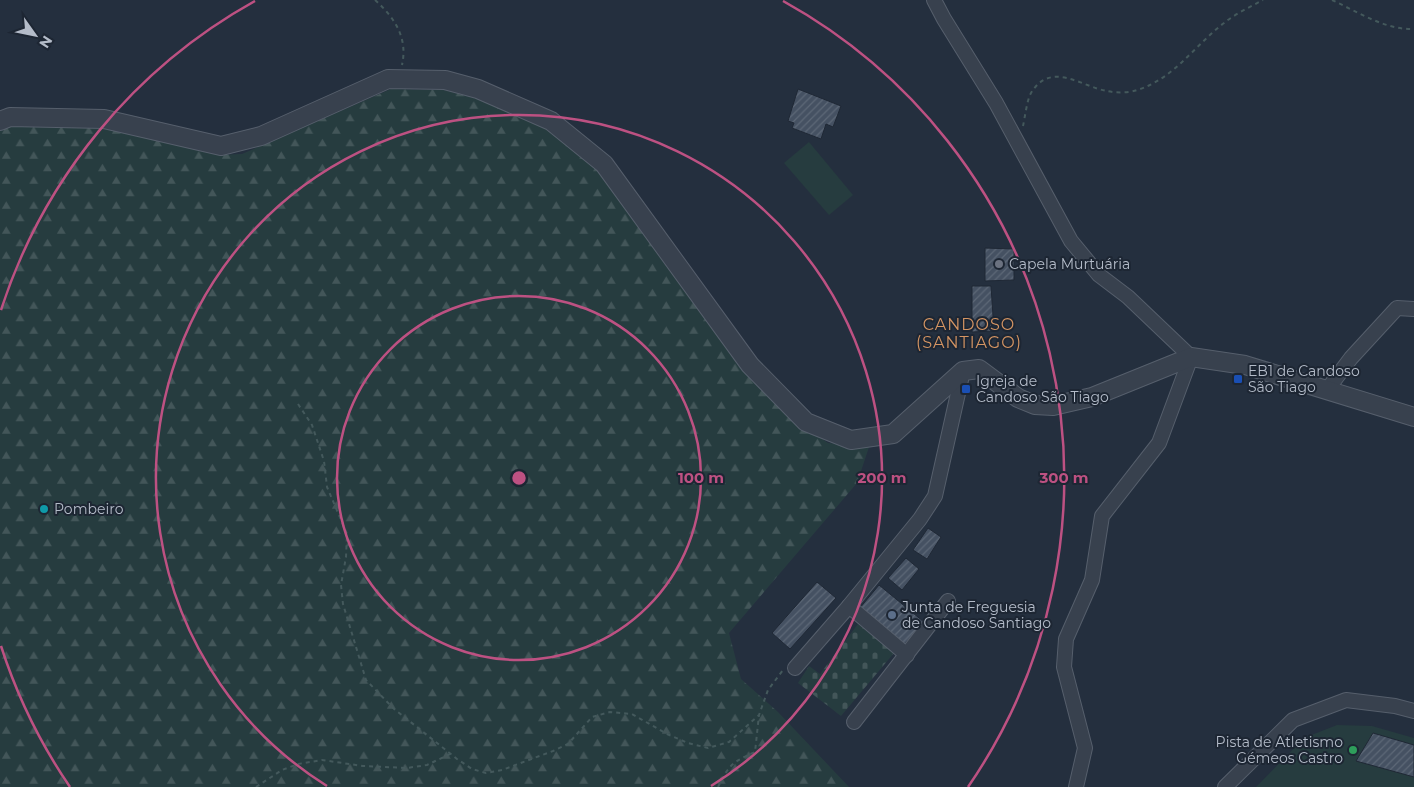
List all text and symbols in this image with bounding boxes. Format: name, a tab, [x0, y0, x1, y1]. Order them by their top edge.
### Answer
north arrow	[10, 10, 60, 60]
text: N	[35, 32, 57, 52]
place label: Capela Murtuária	[1009, 255, 1130, 273]
marker: Capela Murtuária	[993, 258, 1005, 270]
district label: CANDOSO (SANTIAGO)	[916, 315, 1022, 352]
place label: EB1 de Candoso São Tiago	[1248, 362, 1360, 396]
place label: Igreja de Candoso São Tiago	[976, 372, 1109, 406]
marker: EB1 de Candoso São Tiago	[1232, 373, 1244, 385]
marker: Igreja de Candoso São Tiago	[960, 383, 972, 395]
text: 100 m	[678, 468, 724, 487]
text: 200 m	[857, 468, 907, 487]
text: 300 m	[1038, 468, 1089, 487]
centre of rings	[510, 469, 528, 487]
place label: Pombeiro	[54, 500, 124, 518]
marker: Pombeiro	[38, 503, 50, 515]
place label: Junta de Freguesia de Candoso Santiago	[901, 598, 1051, 632]
marker: Junta de Freguesia de Candoso Santiago	[886, 609, 898, 621]
place label: Pista de Atletismo Gémeos Castro	[1216, 733, 1343, 767]
marker: Pista de Atletismo Gémeos Castro	[1347, 744, 1359, 756]

